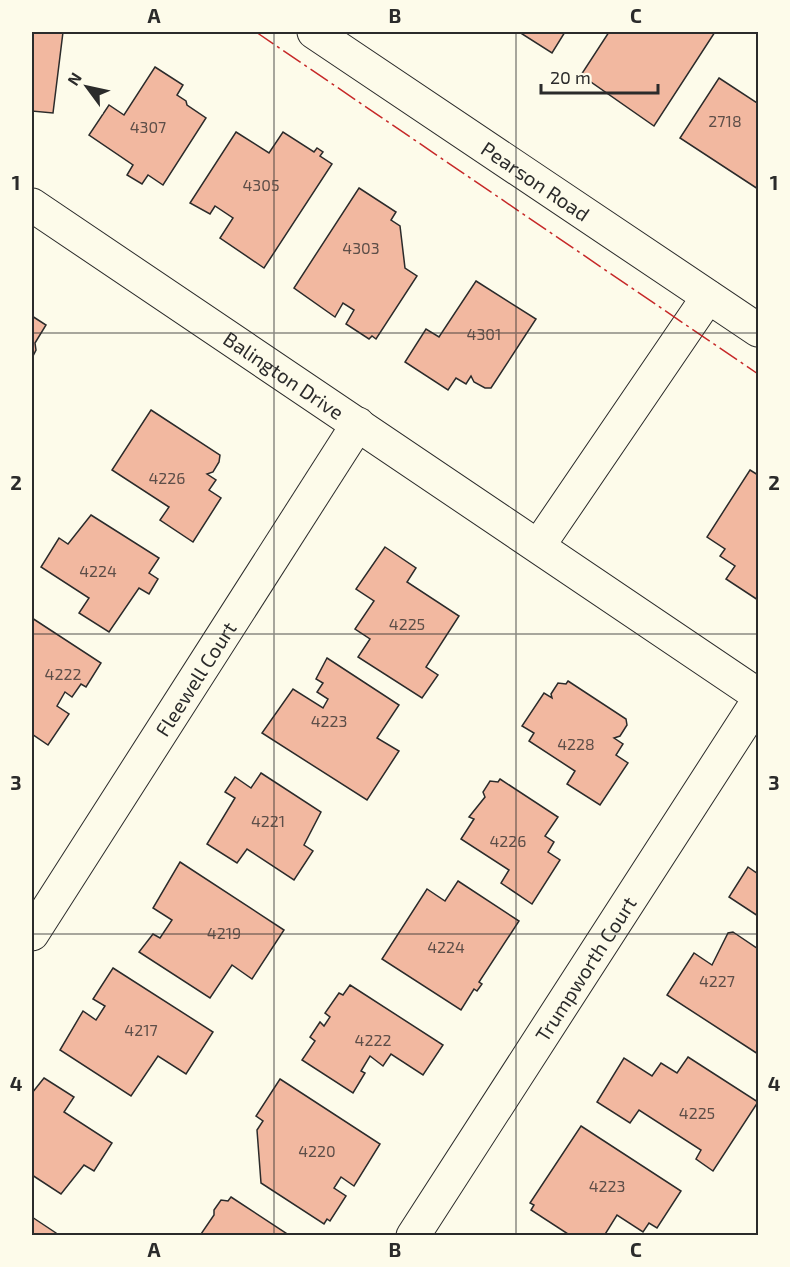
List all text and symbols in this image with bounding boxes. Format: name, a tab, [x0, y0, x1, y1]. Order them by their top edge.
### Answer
text: A	[147, 3, 161, 27]
text: B	[389, 3, 401, 27]
text: C	[630, 3, 642, 27]
north arrow	[57, 57, 117, 117]
scale bar	[541, 57, 658, 95]
text: 20 m	[550, 66, 591, 88]
text: N	[63, 69, 85, 89]
house number: 2718	[708, 111, 742, 130]
house number: 4307	[130, 117, 166, 136]
street label: Pearson Road	[477, 136, 594, 226]
text: 1	[12, 170, 20, 194]
text: 1	[770, 170, 778, 194]
house number: 4305	[243, 175, 279, 194]
house number: 4303	[342, 238, 380, 257]
house number: 4301	[467, 324, 501, 343]
street label: Balington Drive	[219, 326, 349, 424]
house number: 4226	[149, 468, 185, 487]
text: 2	[10, 470, 22, 494]
text: 2	[768, 470, 780, 494]
house number: 4224	[79, 561, 117, 580]
house number: 4225	[389, 614, 425, 633]
street label: Fleewell Court	[150, 617, 241, 740]
house number: 4222	[45, 664, 81, 683]
house number: 4223	[311, 711, 347, 730]
house number: 4228	[557, 734, 595, 753]
text: 3	[10, 770, 22, 794]
text: 3	[768, 770, 780, 794]
house number: 4221	[251, 811, 285, 830]
house number: 4226	[490, 831, 526, 850]
street label: Trumpworth Court	[530, 891, 641, 1046]
house number: 4219	[207, 923, 241, 942]
house number: 4224	[427, 937, 465, 956]
house number: 4227	[699, 971, 735, 990]
house number: 4217	[124, 1020, 158, 1039]
house number: 4222	[355, 1030, 391, 1049]
text: 4	[10, 1071, 23, 1095]
text: 4	[768, 1071, 781, 1095]
house number: 4225	[679, 1103, 715, 1122]
house number: 4220	[298, 1141, 336, 1160]
house number: 4223	[589, 1176, 625, 1195]
text: A	[147, 1237, 161, 1261]
text: B	[389, 1237, 401, 1261]
text: C	[630, 1237, 642, 1261]

